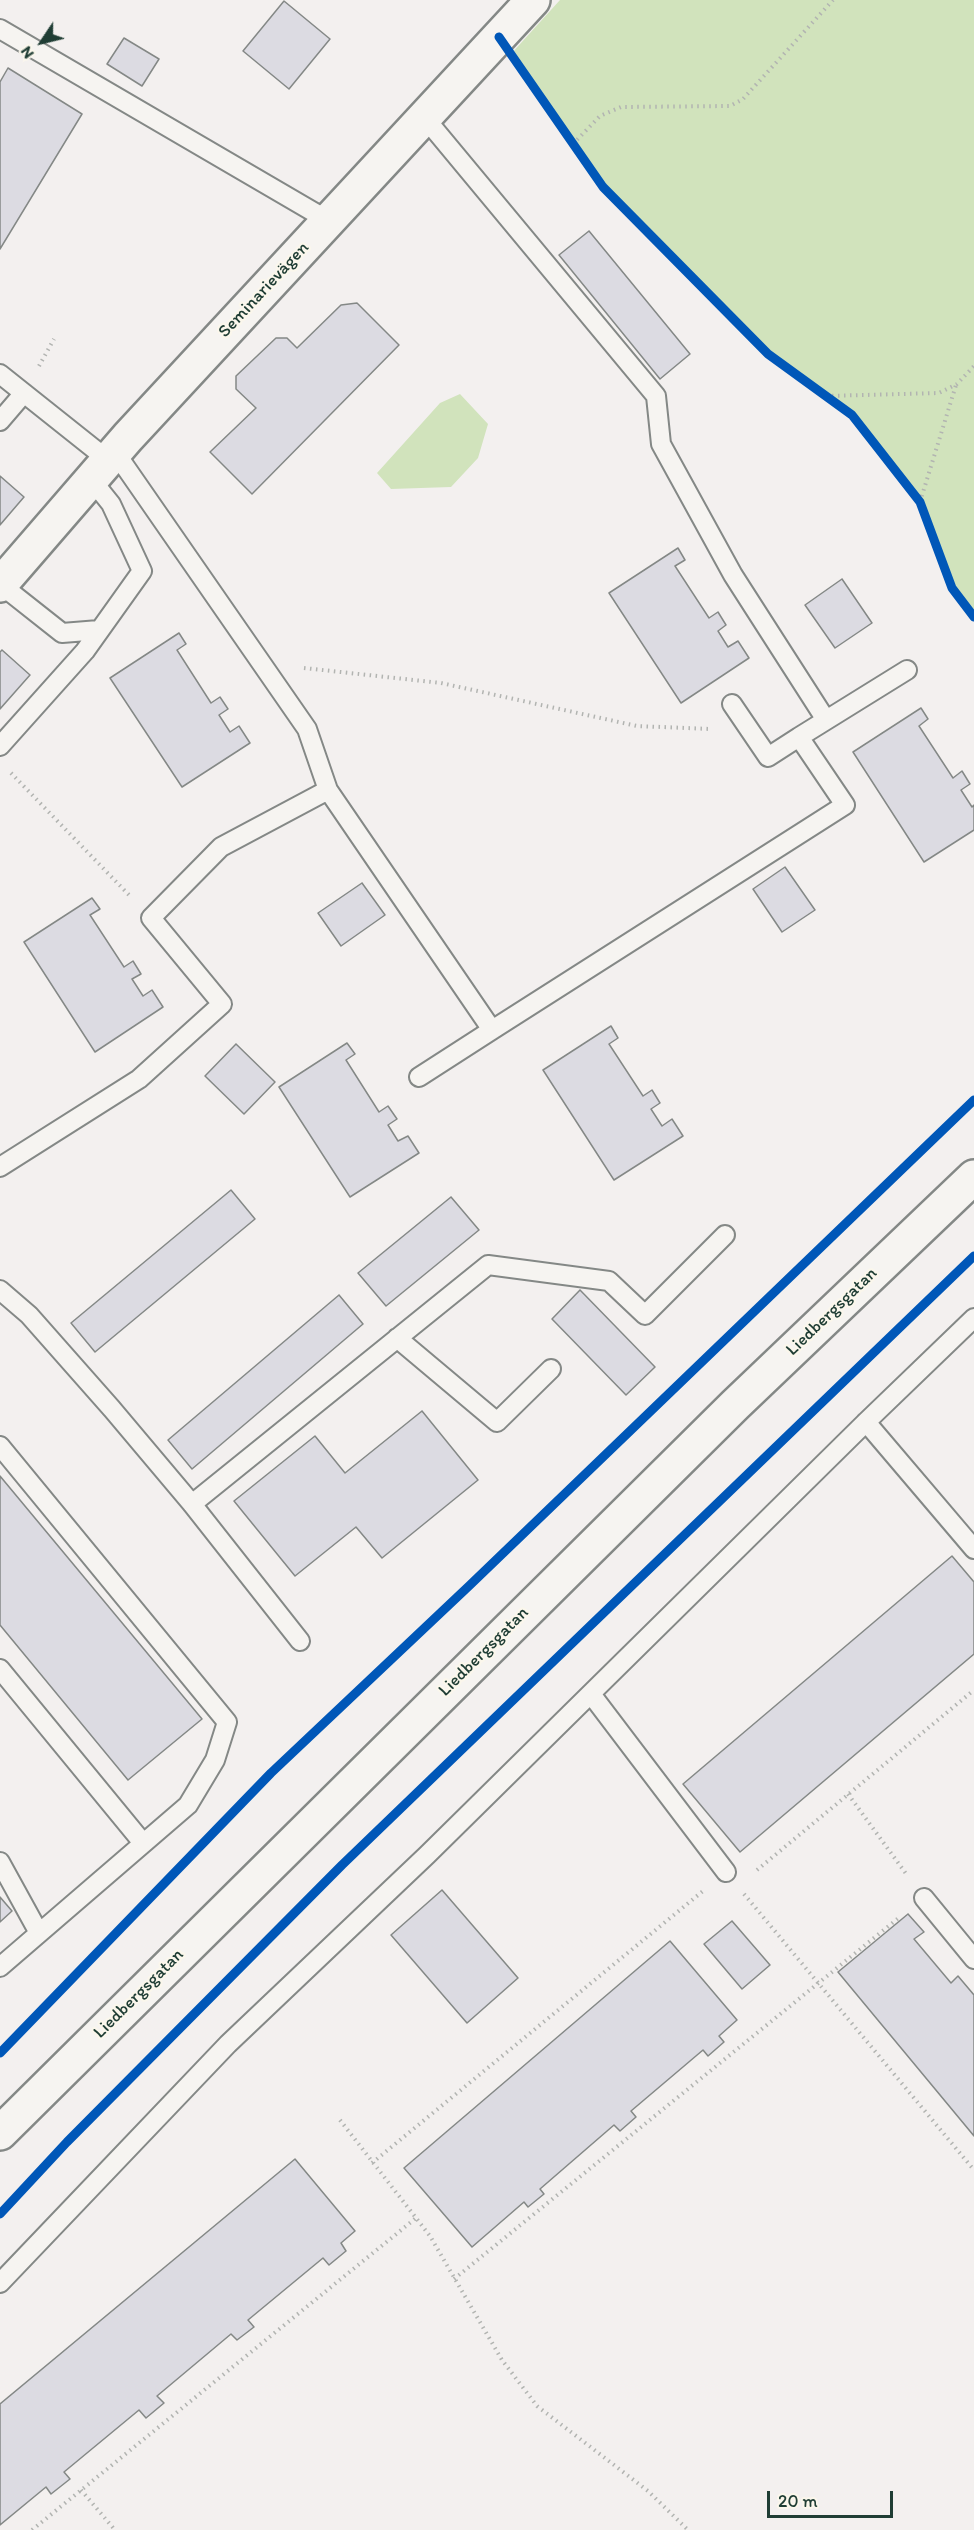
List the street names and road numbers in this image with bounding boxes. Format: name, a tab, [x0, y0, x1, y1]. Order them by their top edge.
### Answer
street label: Seminarievägen	[214, 238, 314, 342]
street label: Liedbergsgatan	[782, 1263, 882, 1361]
street label: Liedbergsgatan	[435, 1603, 533, 1701]
street label: Liedbergsgatan	[90, 1945, 188, 2043]

